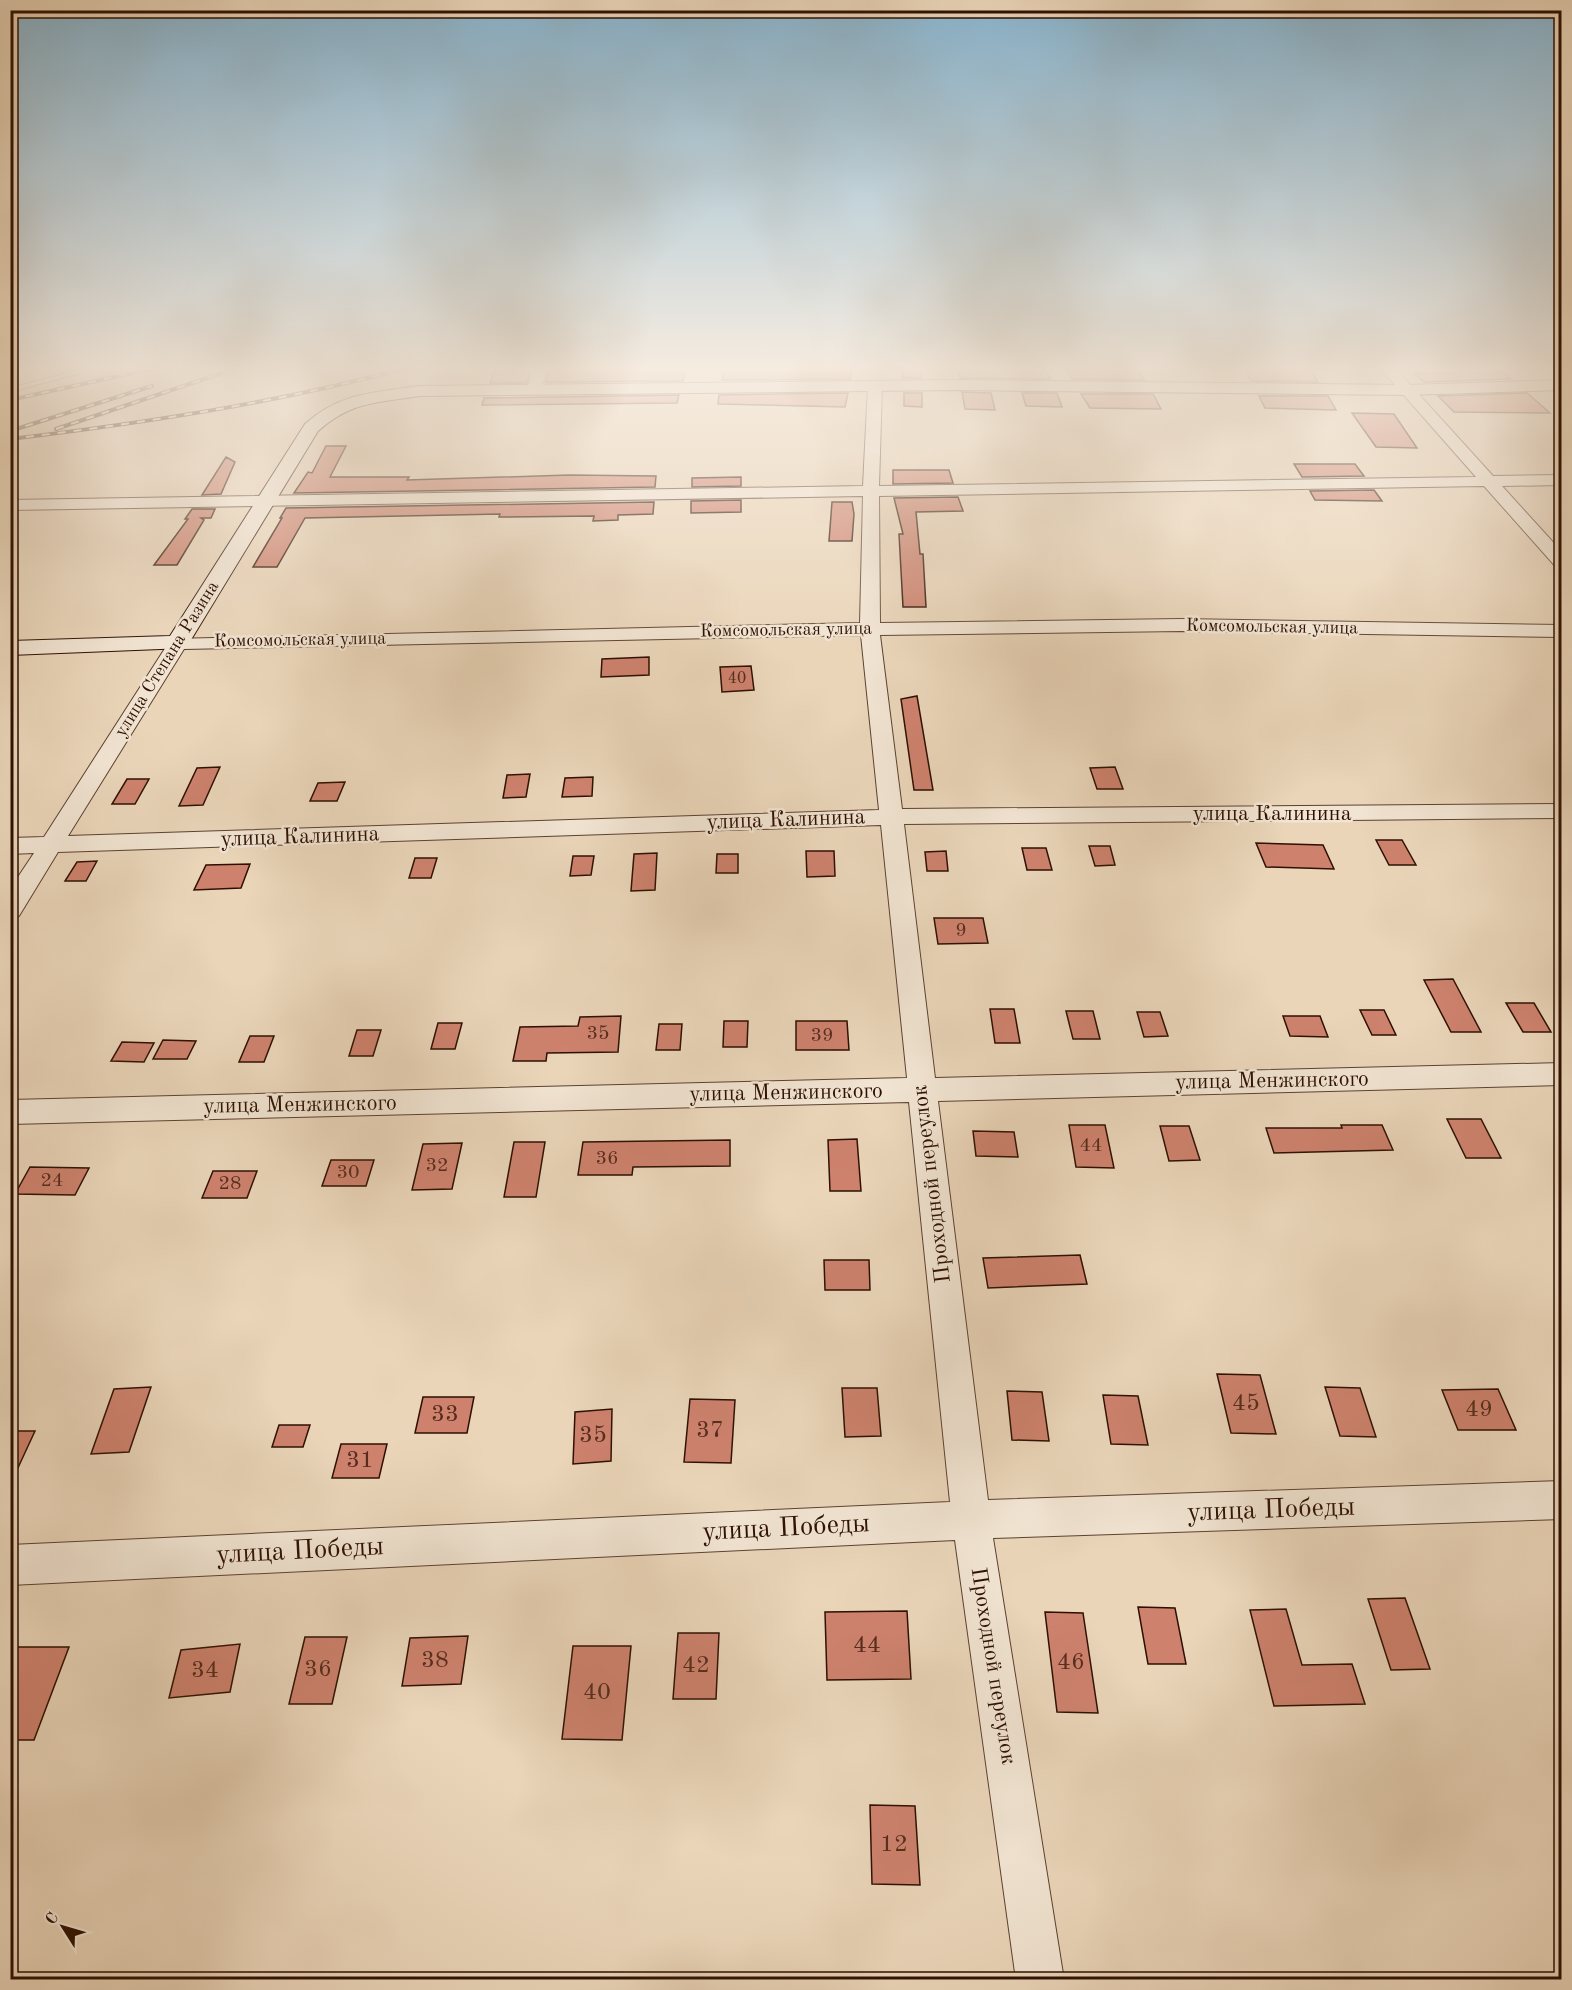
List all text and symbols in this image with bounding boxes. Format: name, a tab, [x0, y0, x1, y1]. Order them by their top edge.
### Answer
street label: улица Степана Разина	[112, 578, 222, 740]
street label: Комсомольская улица	[1186, 616, 1358, 638]
street label: Комсомольская улица	[700, 619, 872, 641]
street label: Комсомольская улица	[214, 629, 386, 651]
house number: 40	[728, 671, 746, 687]
street label: улица Калинина	[1192, 803, 1352, 825]
street label: улица Калинина	[706, 806, 866, 834]
street label: улица Калинина	[220, 823, 380, 851]
house number: 9	[955, 921, 967, 941]
house number: 35	[586, 1024, 610, 1044]
house number: 39	[810, 1026, 834, 1046]
street label: улица Менжинского	[1175, 1068, 1369, 1094]
street label: улица Менжинского	[689, 1080, 883, 1106]
street label: Проходной переулок	[909, 1084, 955, 1284]
street label: улица Менжинского	[203, 1092, 397, 1118]
house number: 44	[1079, 1136, 1103, 1156]
house number: 36	[595, 1149, 619, 1169]
house number: 32	[425, 1156, 449, 1176]
house number: 30	[336, 1163, 360, 1183]
house number: 24	[40, 1171, 64, 1191]
house number: 28	[218, 1174, 242, 1194]
house number: 45	[1232, 1392, 1260, 1416]
house number: 49	[1465, 1398, 1493, 1422]
house number: 33	[431, 1403, 459, 1427]
house number: 37	[696, 1419, 724, 1443]
house number: 35	[579, 1424, 607, 1448]
house number: 31	[346, 1449, 374, 1473]
street label: улица Победы	[1187, 1494, 1355, 1526]
street label: улица Победы	[701, 1510, 871, 1546]
street label: улица Победы	[215, 1533, 385, 1569]
street label: Проходной переулок	[967, 1566, 1019, 1766]
house number: 44	[853, 1634, 881, 1658]
house number: 38	[421, 1649, 449, 1673]
house number: 46	[1057, 1651, 1085, 1675]
house number: 42	[682, 1654, 710, 1678]
house number: 36	[304, 1658, 332, 1682]
house number: 34	[191, 1659, 219, 1683]
house number: 40	[583, 1681, 611, 1705]
house number: 12	[880, 1833, 908, 1857]
north arrow	[33, 1897, 93, 1957]
text: С	[43, 1910, 62, 1928]

